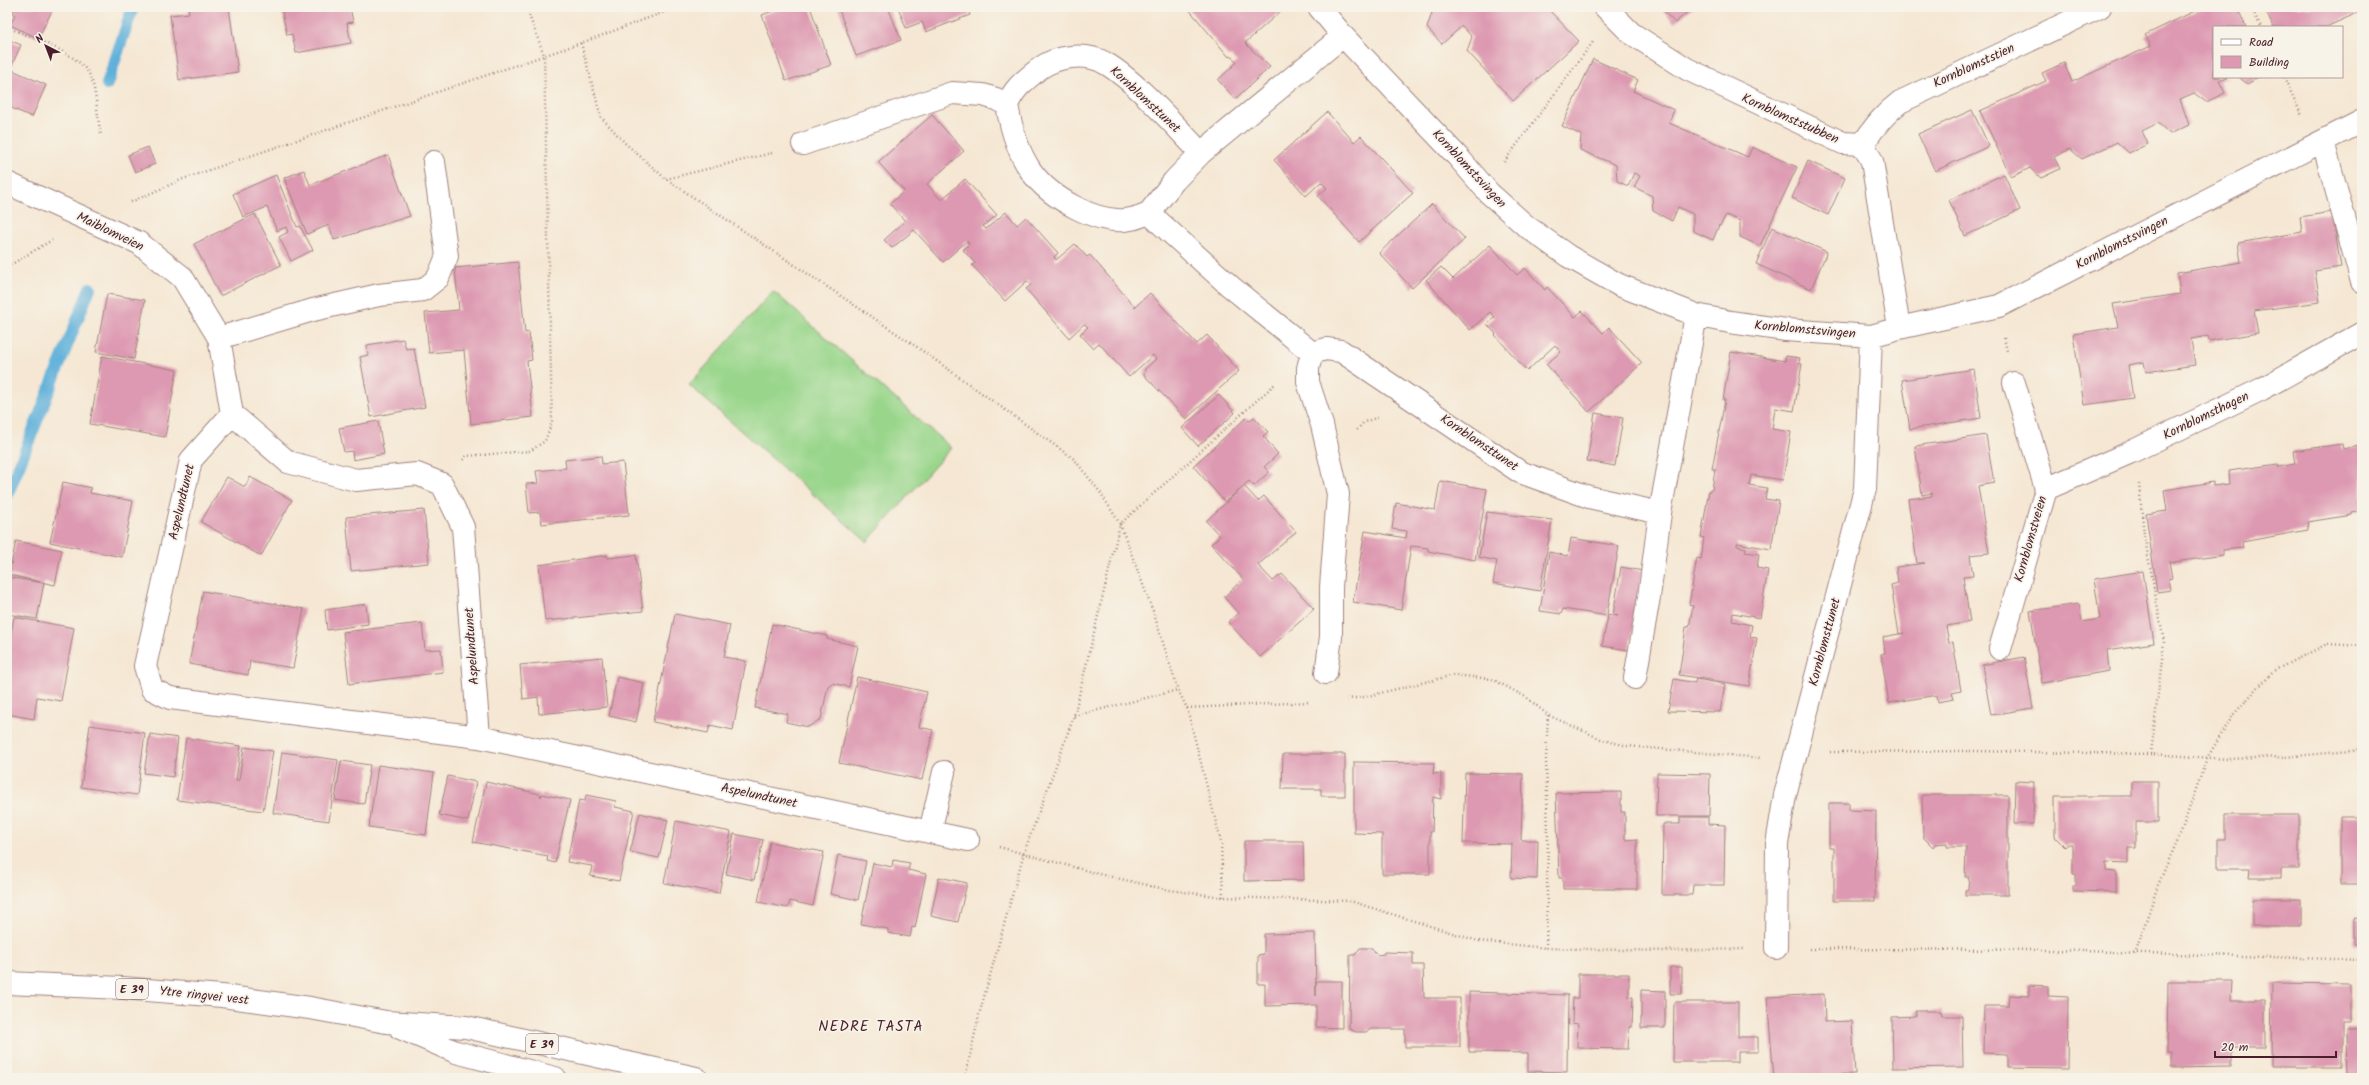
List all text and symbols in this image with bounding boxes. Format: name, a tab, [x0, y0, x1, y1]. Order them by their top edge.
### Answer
north arrow	[26, 26, 66, 66]
legend	[2213, 26, 2343, 78]
text: N	[31, 30, 49, 48]
text: Road	[2249, 33, 2274, 52]
street label: Kornblomststien	[1930, 38, 2018, 94]
text: Building	[2249, 53, 2289, 72]
street label: Kornblomsttunet	[1105, 61, 1186, 139]
street label: Kornblomststubben	[1738, 88, 1842, 150]
street label: Kornblomstsvingen	[1427, 125, 1511, 213]
street label: Maiblomveien	[73, 207, 147, 257]
street label: Kornblomstsvingen	[2072, 211, 2172, 275]
street label: Kornblomstsvingen	[1753, 315, 1857, 345]
street label: Kornblomsthagen	[2159, 386, 2253, 446]
street label: Kornblomsttunet	[1436, 409, 1523, 478]
street label: Aspelundtunet	[163, 461, 201, 542]
street label: Kornblomstveien	[2009, 493, 2053, 585]
street label: Kornblomsttunet	[1803, 595, 1847, 689]
street label: Aspelundtunet	[459, 606, 485, 685]
street label: Aspelundtunet	[719, 778, 800, 815]
road number: E 39	[116, 979, 148, 999]
street label: Ytre ringvei vest	[158, 981, 251, 1011]
district label: NEDRE TASTA	[818, 1015, 924, 1039]
scale bar	[2215, 1033, 2336, 1059]
road number: E 39	[526, 1034, 558, 1054]
text: 20 m	[2221, 1038, 2249, 1057]

